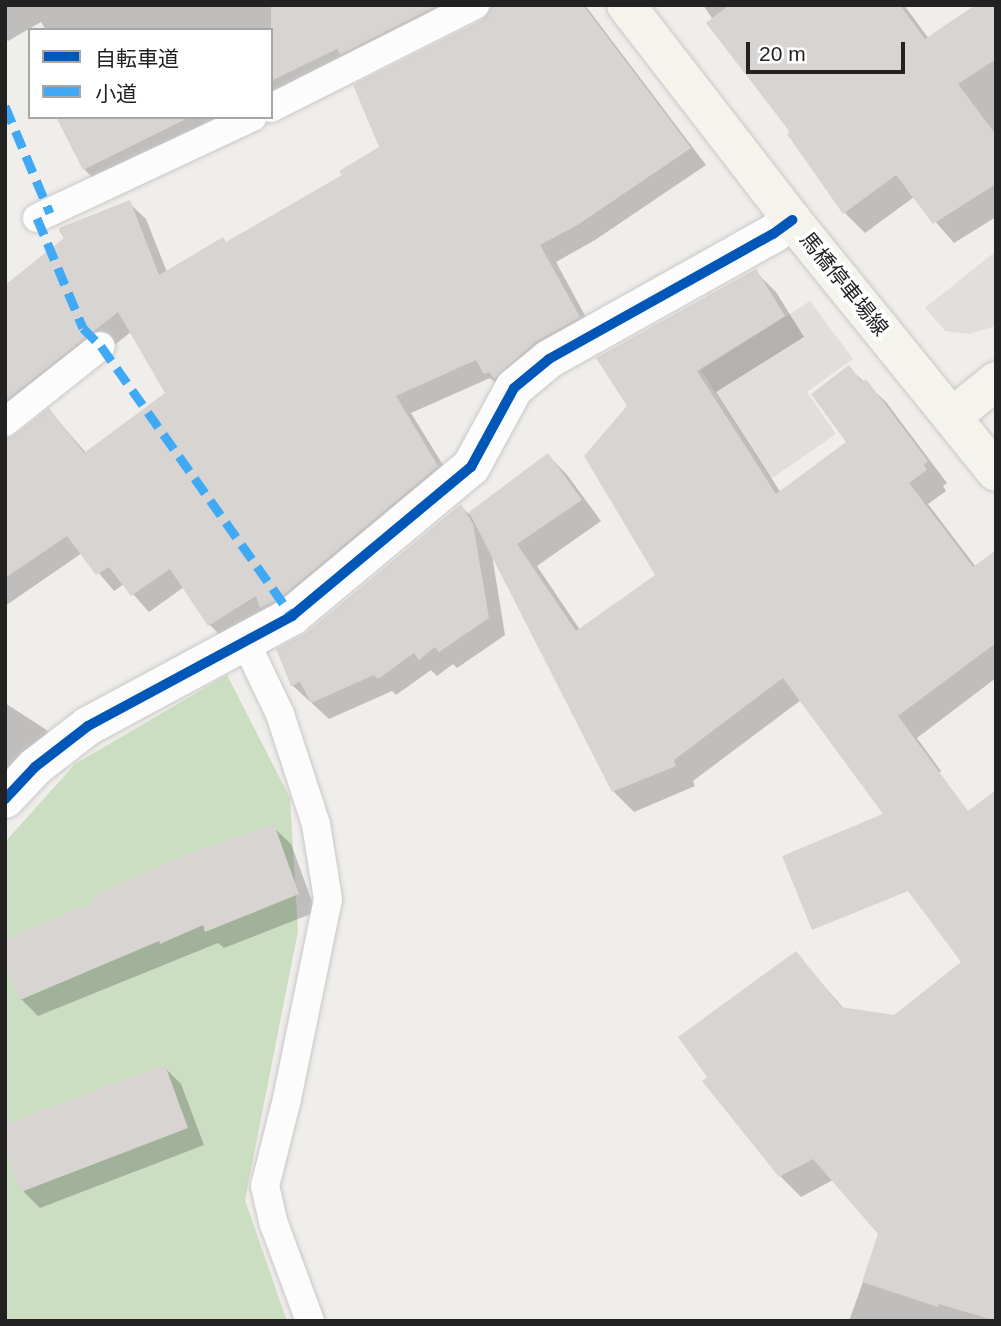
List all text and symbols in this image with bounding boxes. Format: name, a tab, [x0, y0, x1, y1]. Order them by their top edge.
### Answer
legend	[28, 28, 273, 119]
scale bar	[749, 28, 908, 72]
text: 20 m	[759, 42, 806, 65]
text: 自転車道	[95, 47, 179, 70]
text: 小道	[95, 82, 137, 105]
street label: 馬橋停車場線	[795, 227, 893, 341]

